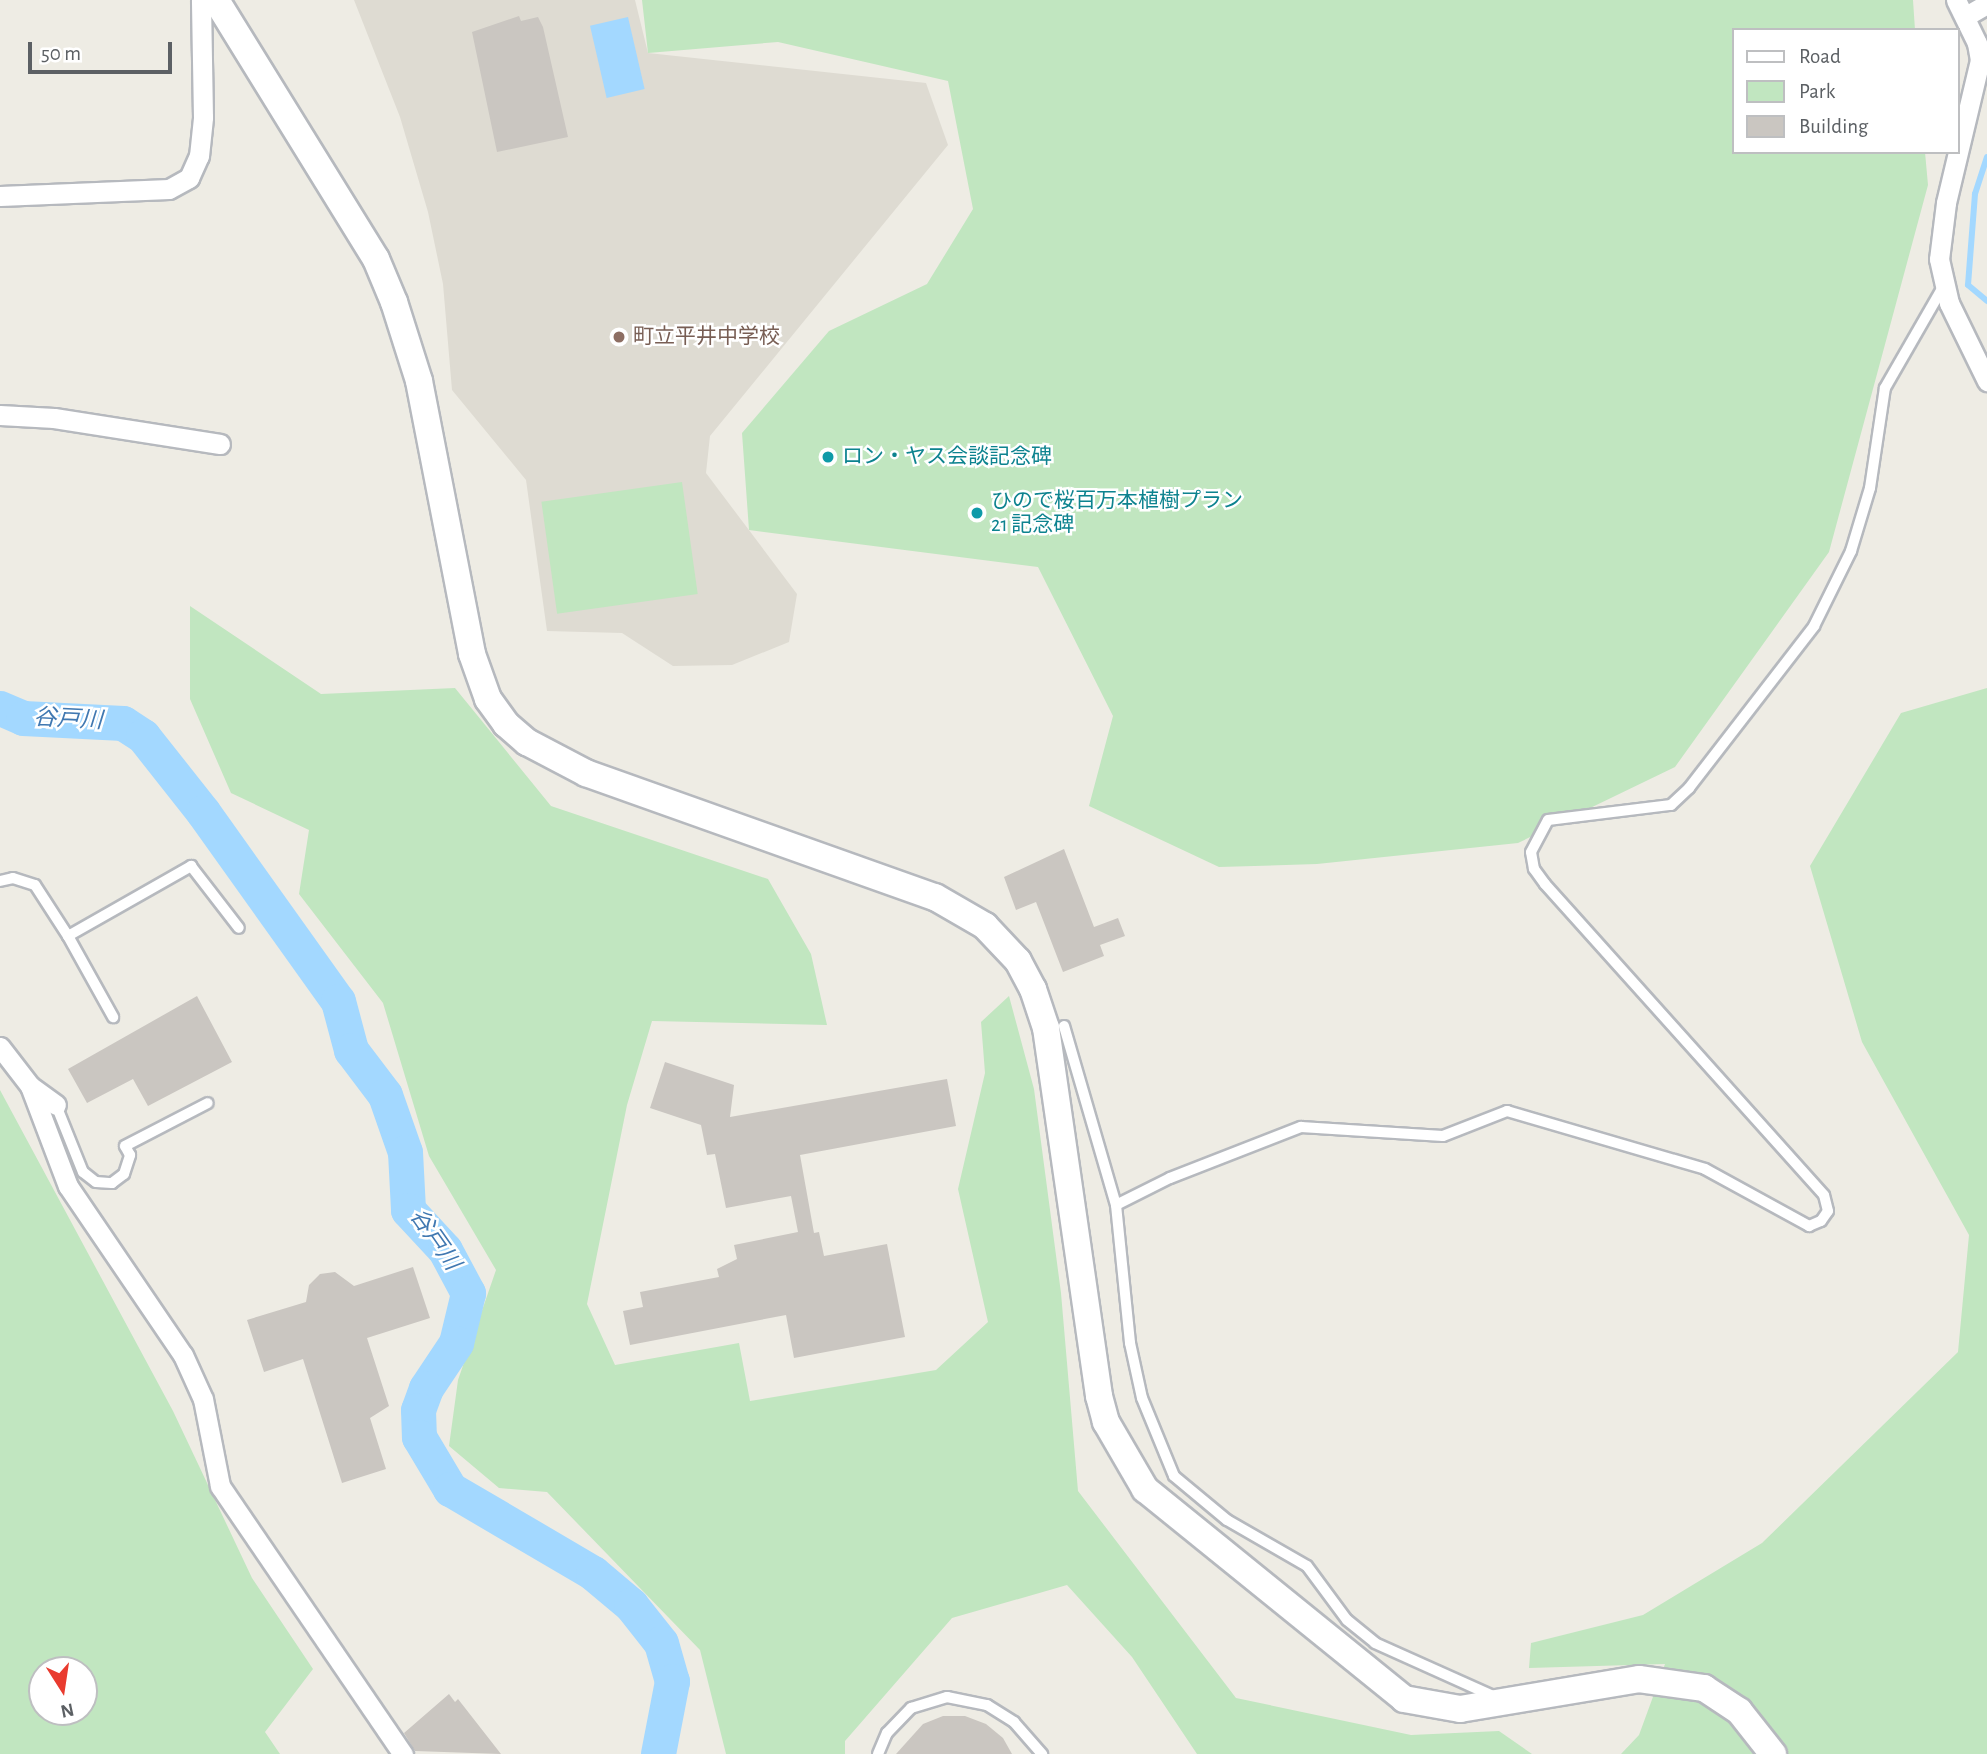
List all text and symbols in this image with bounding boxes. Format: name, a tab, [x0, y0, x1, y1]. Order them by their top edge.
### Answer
scale bar	[32, 28, 175, 72]
legend	[1731, 28, 1959, 154]
text: 50 m	[41, 43, 81, 64]
text: Road	[1799, 46, 1841, 67]
text: Park	[1799, 81, 1835, 102]
text: Building	[1799, 116, 1868, 137]
place label: 町立平井中学校	[633, 324, 780, 350]
marker: 町立平井中学校	[611, 329, 627, 345]
place label: ロン・ヤス会談記念碑	[842, 444, 1052, 470]
marker: ロン・ヤス会談記念碑	[820, 449, 836, 465]
place label: ひので桜百万本植樹プラン 21 記念碑	[991, 488, 1243, 538]
marker: ひので桜百万本植樹プラン 21 記念碑	[969, 505, 985, 521]
water label: 谷戸川	[33, 704, 103, 736]
water label: 谷戸川	[403, 1204, 465, 1276]
north arrow	[28, 1656, 98, 1726]
text: N	[59, 1699, 75, 1721]

